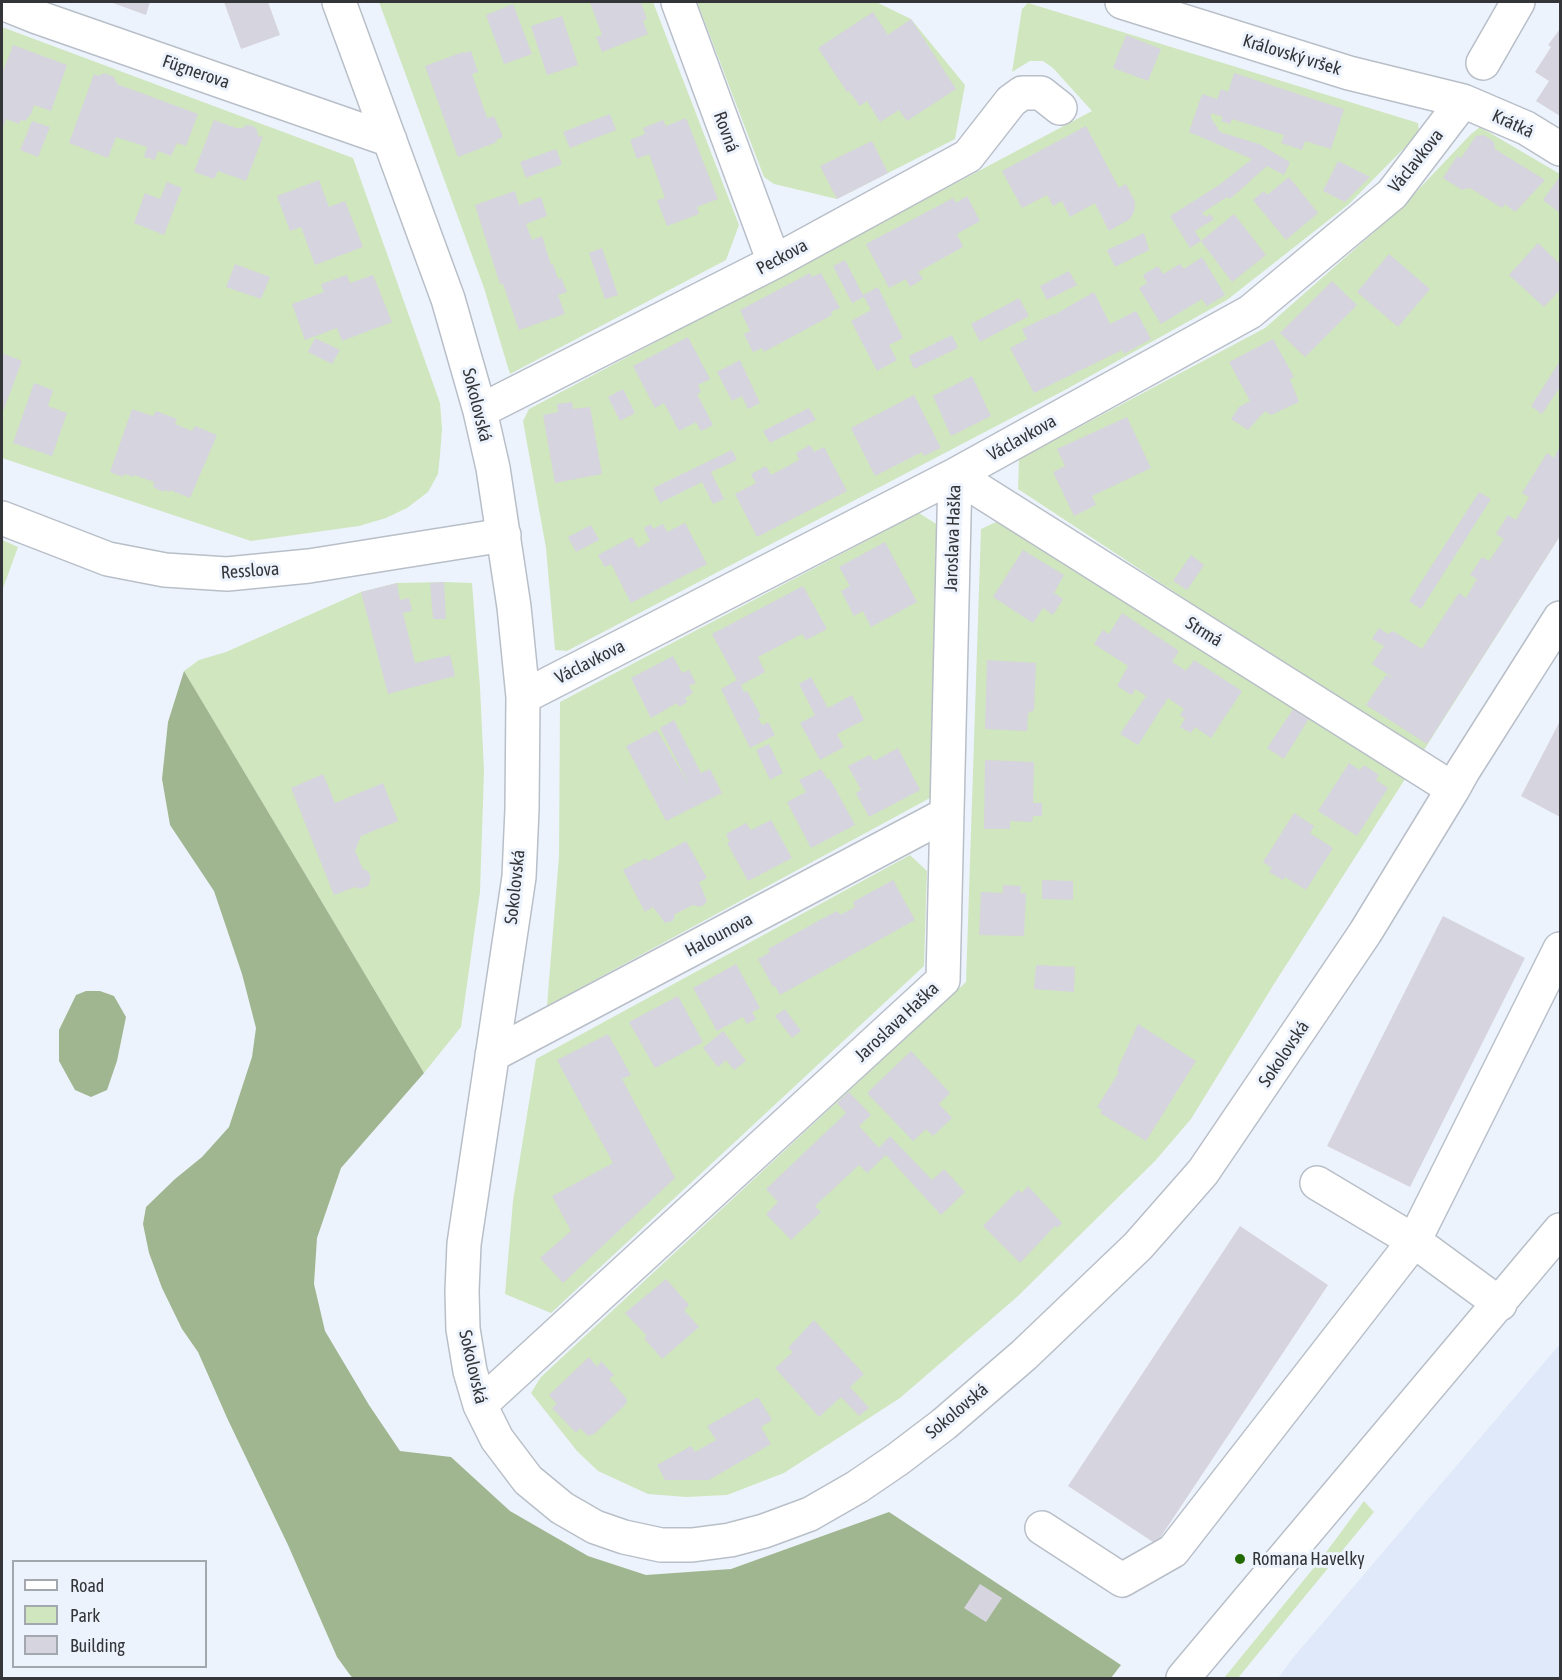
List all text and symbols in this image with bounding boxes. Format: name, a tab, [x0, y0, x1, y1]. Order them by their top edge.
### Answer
street label: Královský vršek	[1240, 30, 1344, 80]
street label: Fügnerova	[160, 50, 232, 94]
street label: Krátká	[1489, 105, 1537, 143]
street label: Rovná	[709, 109, 743, 155]
street label: Václavkova	[1384, 125, 1448, 197]
street label: Peckova	[753, 235, 811, 279]
street label: Sokolovská	[457, 366, 497, 444]
street label: Václavkova	[984, 410, 1060, 466]
street label: Jaroslava Haška	[940, 484, 966, 592]
street label: Resslova	[220, 558, 280, 584]
street label: Strmá	[1182, 612, 1226, 652]
street label: Václavkova	[552, 635, 628, 689]
street label: Sokolovská	[500, 849, 530, 925]
street label: Halounova	[682, 908, 756, 962]
street label: Jaroslava Haška	[851, 978, 943, 1066]
street label: Sokolovská	[1254, 1017, 1314, 1091]
street label: Sokolovská	[454, 1328, 492, 1406]
street label: Sokolovská	[921, 1379, 993, 1443]
place label: Romana Havelky	[1252, 1548, 1365, 1570]
marker: Romana Havelky	[1233, 1552, 1247, 1566]
legend	[12, 1560, 207, 1668]
text: Road	[70, 1575, 104, 1596]
text: Park	[70, 1605, 100, 1626]
text: Building	[70, 1635, 125, 1656]

